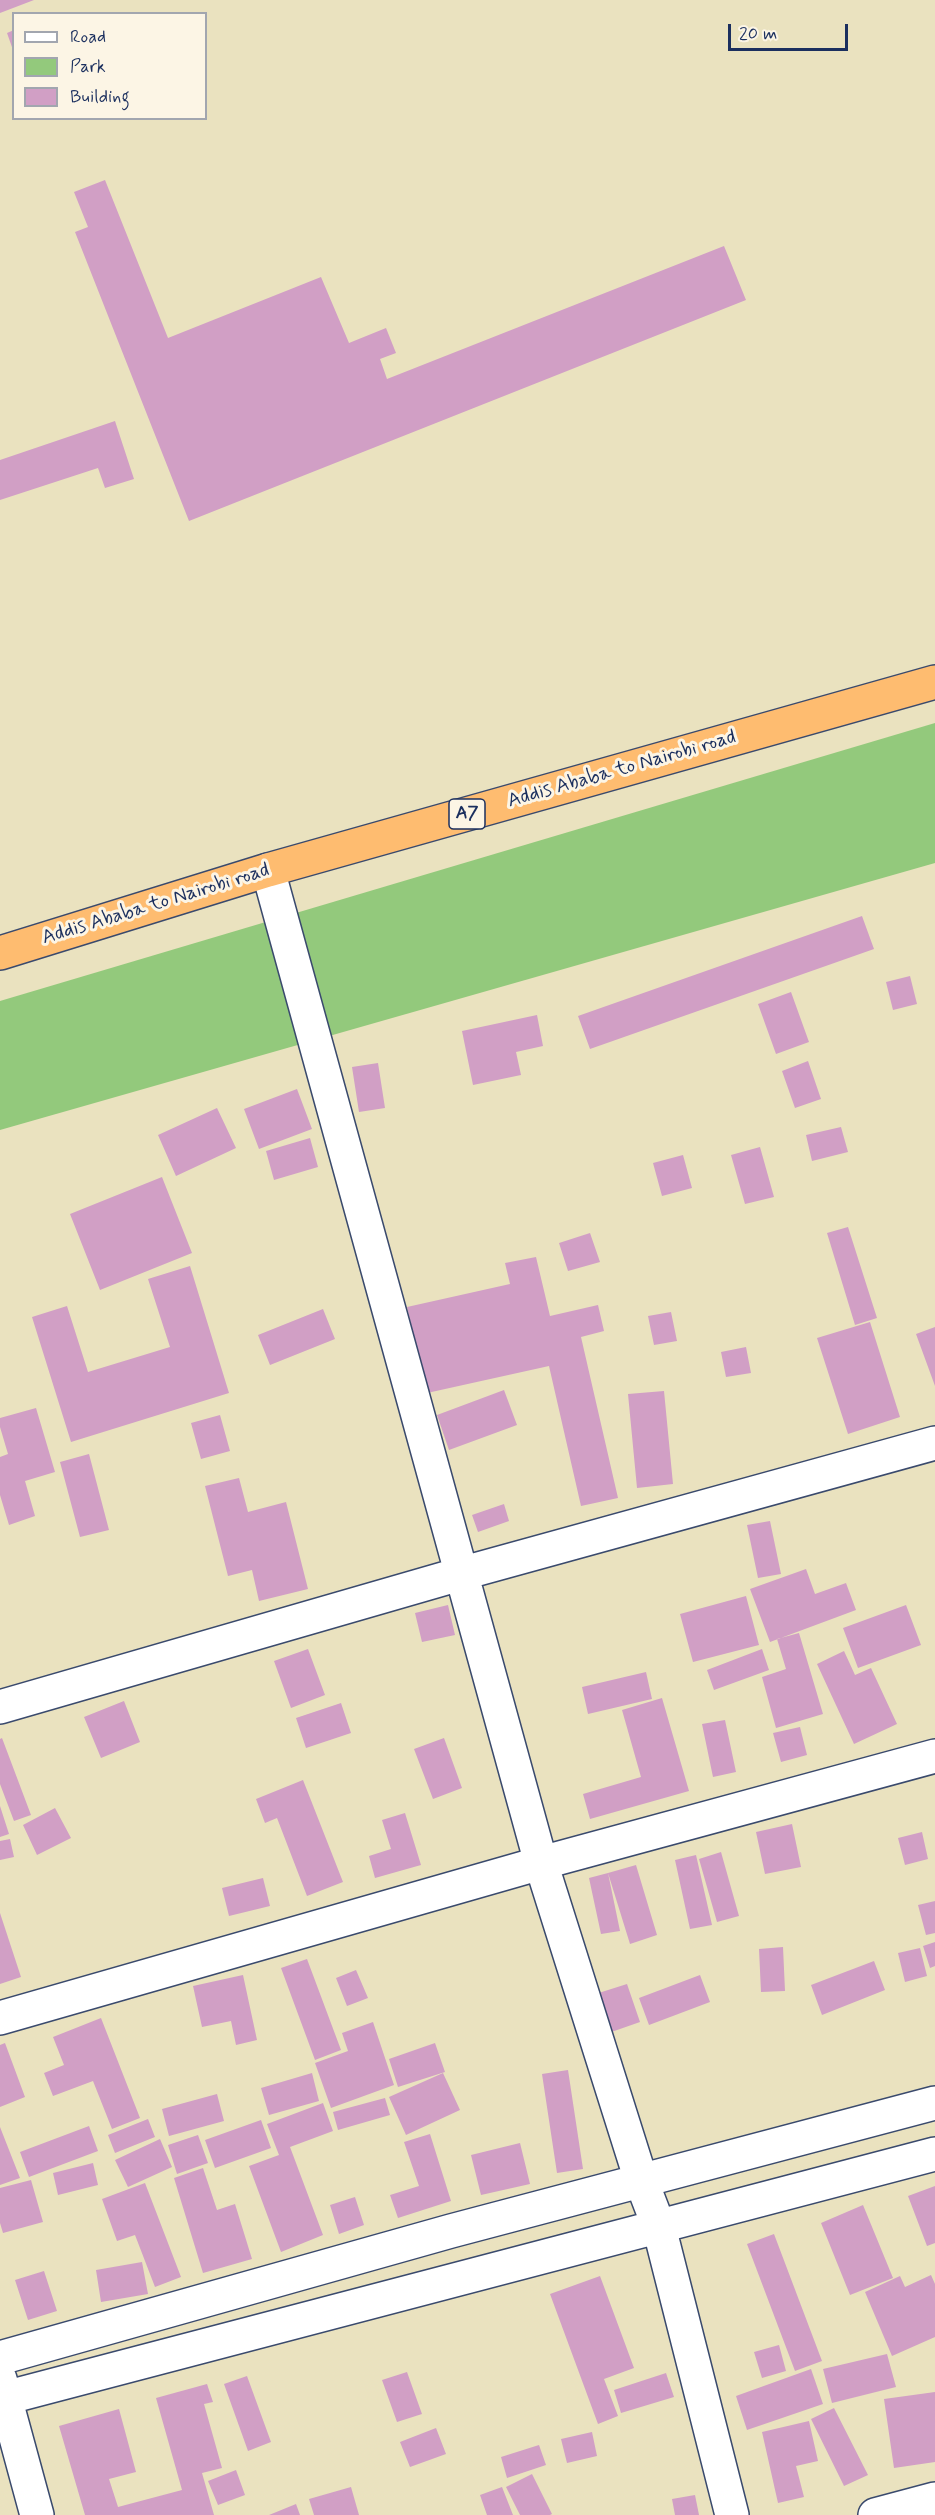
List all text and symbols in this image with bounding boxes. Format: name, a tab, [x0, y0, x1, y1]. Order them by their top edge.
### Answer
legend	[12, 12, 207, 120]
scale bar	[731, 12, 851, 50]
text: 20 m	[739, 22, 777, 46]
text: Road	[70, 25, 106, 49]
text: Park	[70, 55, 106, 79]
text: Building	[70, 85, 130, 109]
street label: Addis Ababa to Nairobi road	[505, 726, 739, 814]
road number: A7	[449, 799, 485, 829]
street label: Addis Ababa to Nairobi road	[39, 859, 273, 951]

